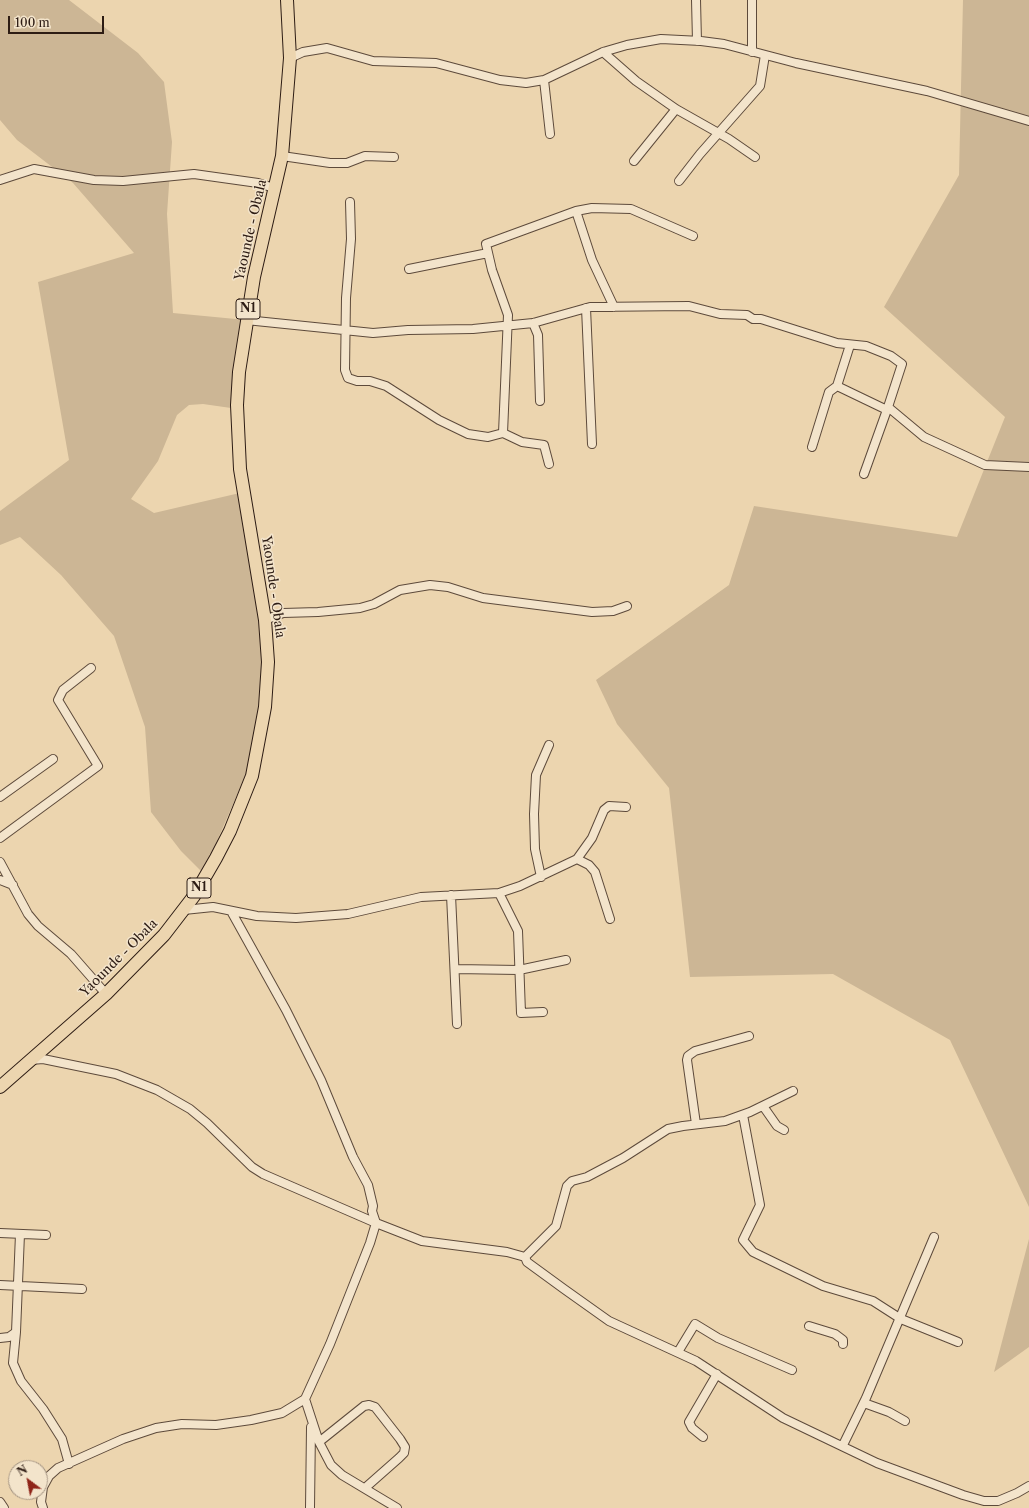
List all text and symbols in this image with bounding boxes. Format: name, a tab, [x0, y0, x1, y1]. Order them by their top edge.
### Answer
scale bar	[10, 8, 106, 34]
text: 100 m	[15, 15, 50, 30]
street label: Yaounde - Obala	[232, 178, 270, 282]
road number: N1	[236, 299, 260, 319]
street label: Yaounde - Obala	[258, 535, 288, 639]
road number: N1	[187, 878, 211, 898]
street label: Yaounde - Obala	[77, 916, 161, 1000]
north arrow	[8, 1460, 48, 1500]
text: N	[14, 1462, 30, 1479]

